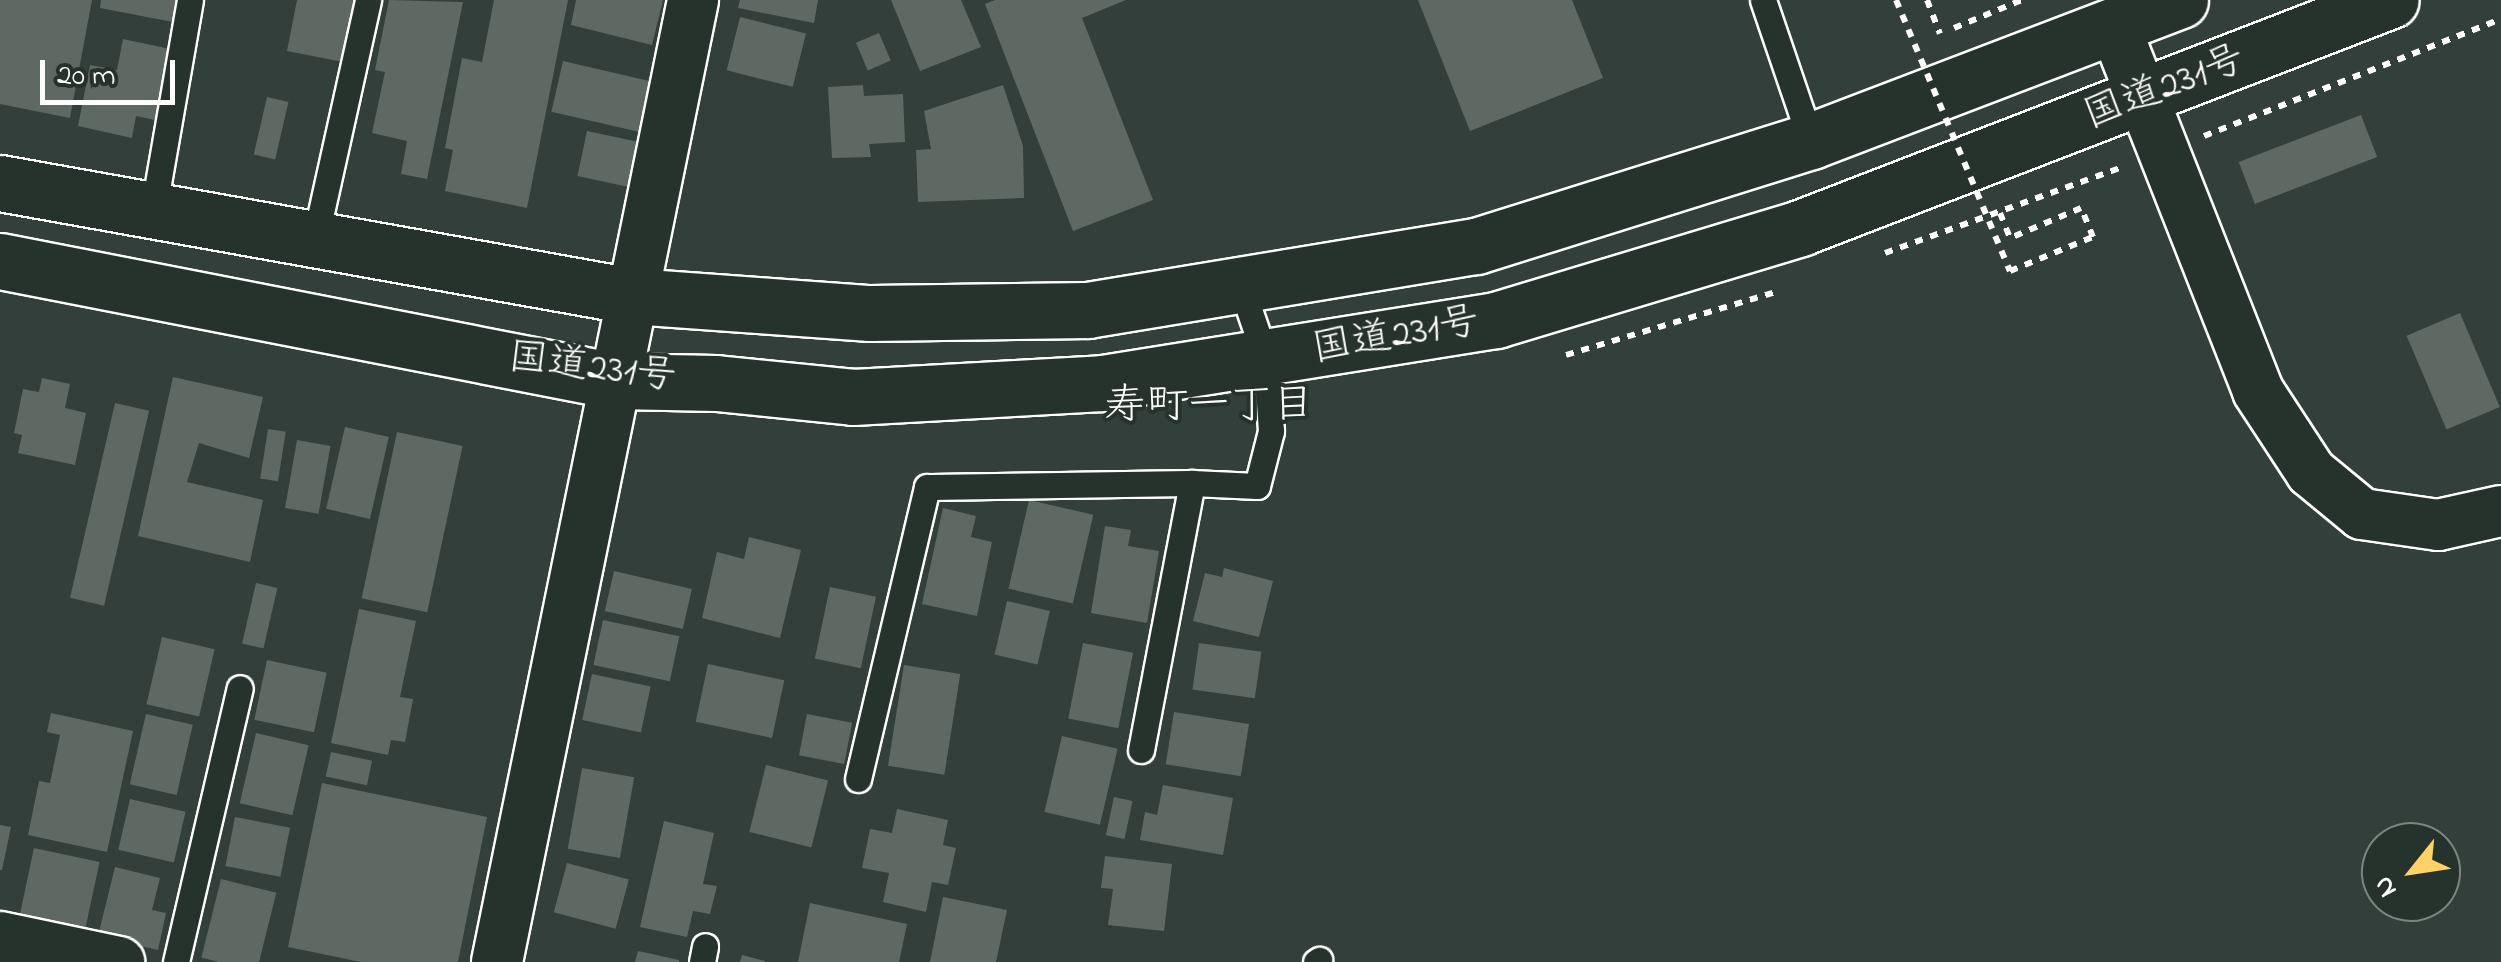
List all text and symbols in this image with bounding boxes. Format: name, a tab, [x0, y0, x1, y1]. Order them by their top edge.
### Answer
street label: 国道231号	[2077, 36, 2253, 142]
scale bar	[45, 40, 180, 102]
text: 20 m	[57, 55, 116, 99]
street label: 国道231号	[1309, 299, 1483, 375]
street label: 国道231号	[505, 335, 679, 403]
district label: 寿町一丁目	[1104, 382, 1314, 432]
north arrow	[2361, 822, 2461, 922]
text: N	[2364, 868, 2409, 905]

